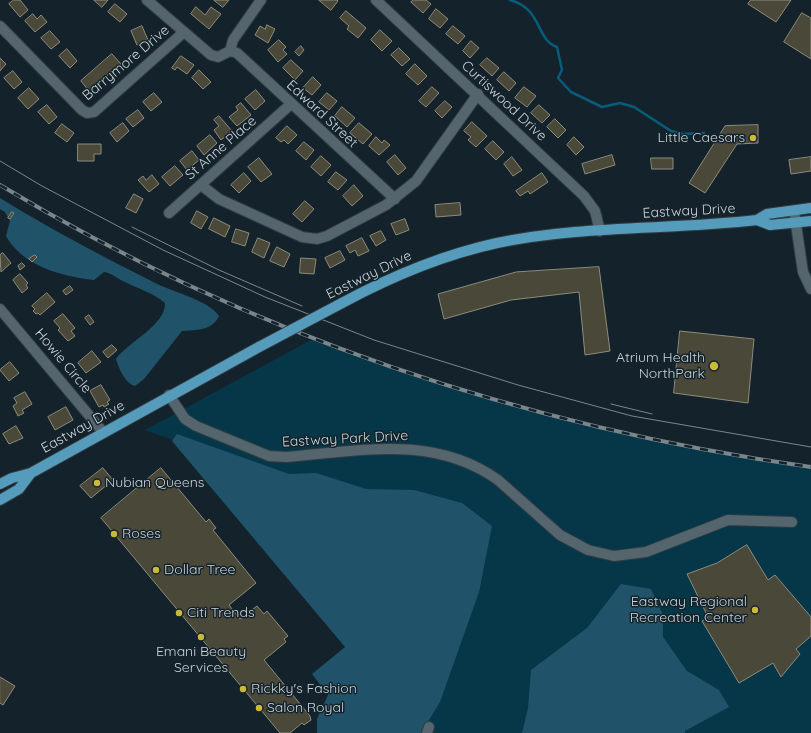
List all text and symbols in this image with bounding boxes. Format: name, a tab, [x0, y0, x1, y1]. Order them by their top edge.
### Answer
street label: Barrymore Drive	[79, 22, 173, 104]
street label: Curtiswood Drive	[458, 57, 550, 145]
street label: Edward Street	[283, 77, 361, 151]
street label: St Anne Place	[182, 113, 260, 183]
place label: Little Caesars	[658, 130, 745, 146]
marker: Little Caesars	[748, 133, 758, 143]
street label: Eastway Drive	[642, 200, 736, 222]
street label: Eastway Drive	[324, 247, 414, 303]
street label: Howie Circle	[31, 325, 95, 397]
place label: Atrium Health NorthPark	[616, 350, 705, 382]
marker: Atrium Health NorthPark	[708, 360, 720, 372]
street label: Eastway Drive	[38, 397, 128, 457]
street label: Eastway Park Drive	[281, 427, 409, 451]
place label: Nubian Queens	[105, 475, 204, 491]
marker: Nubian Queens	[92, 478, 102, 488]
place label: Roses	[122, 526, 161, 542]
marker: Roses	[109, 529, 119, 539]
place label: Dollar Tree	[164, 562, 235, 578]
marker: Dollar Tree	[151, 565, 161, 575]
place label: Eastway Regional Recreation Center	[630, 594, 747, 626]
place label: Citi Trends	[187, 605, 254, 621]
marker: Eastway Regional Recreation Center	[750, 605, 760, 615]
marker: Citi Trends	[174, 608, 184, 618]
marker: Emani Beauty Services	[196, 632, 206, 642]
place label: Emani Beauty Services	[156, 644, 246, 676]
place label: Rickky's Fashion	[251, 681, 357, 697]
marker: Rickky's Fashion	[238, 684, 248, 694]
place label: Salon Royal	[267, 700, 344, 716]
marker: Salon Royal	[254, 703, 264, 713]

